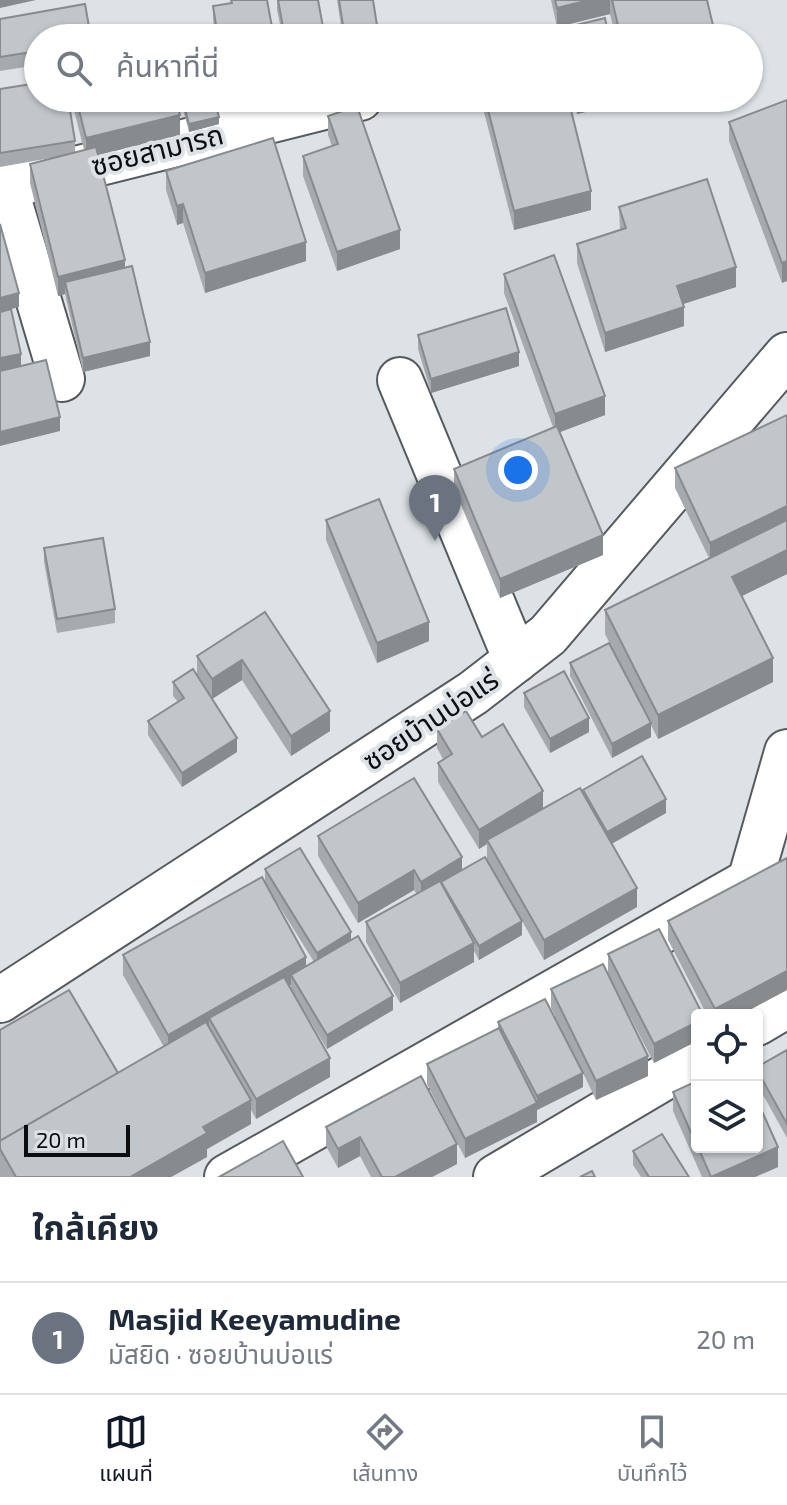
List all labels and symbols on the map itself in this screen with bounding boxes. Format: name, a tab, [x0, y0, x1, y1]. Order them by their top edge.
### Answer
street label: ซอยสามารถ	[88, 116, 226, 182]
your location	[498, 450, 538, 490]
pin: 1	[409, 475, 461, 541]
street label: ซอยบ้านบ่อแร่	[356, 661, 504, 777]
scale bar	[24, 1121, 130, 1157]

